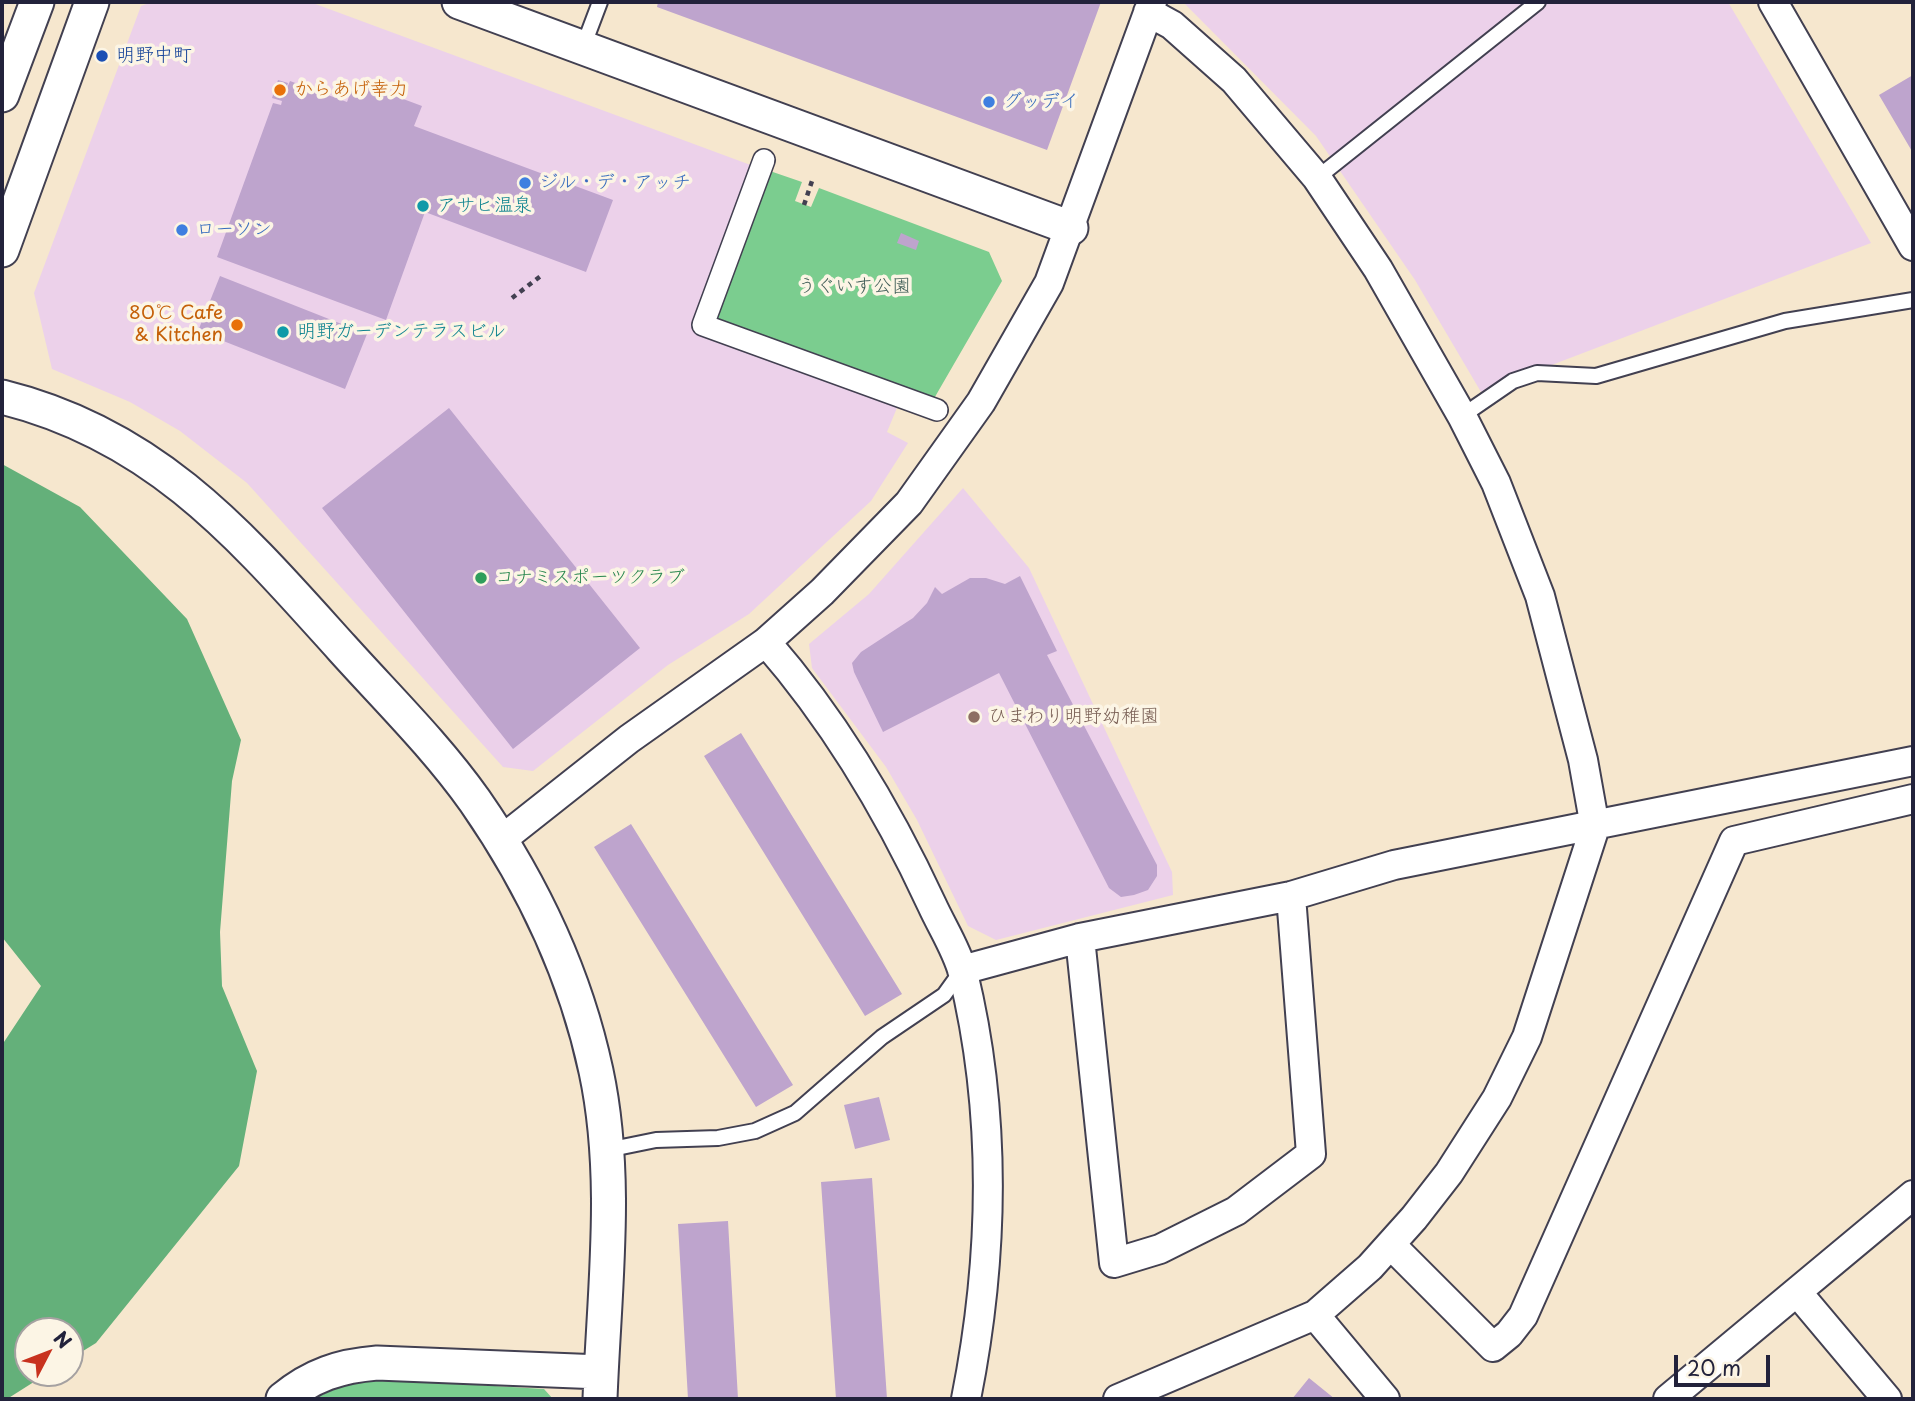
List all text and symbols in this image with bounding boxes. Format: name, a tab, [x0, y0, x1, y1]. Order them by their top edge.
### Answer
place label: 明野中町	[116, 45, 192, 67]
marker: 明野中町	[94, 48, 110, 64]
place label: からあげ幸力	[294, 79, 408, 101]
marker: からあげ幸力	[272, 82, 288, 98]
place label: グッデイ	[1003, 91, 1079, 113]
marker: グッデイ	[981, 94, 997, 110]
place label: ジル・デ・アッチ	[539, 172, 691, 194]
marker: ジル・デ・アッチ	[517, 175, 533, 191]
place label: アサヒ温泉	[437, 195, 532, 217]
marker: アサヒ温泉	[415, 198, 431, 214]
place label: ローソン	[196, 219, 272, 241]
marker: ローソン	[174, 222, 190, 238]
park label: うぐいす公園	[797, 276, 911, 298]
place label: 80℃ Cafe & Kitchen	[129, 303, 223, 347]
marker: 80℃ Cafe & Kitchen	[229, 317, 245, 333]
place label: 明野ガーデンテラスビル	[297, 321, 506, 343]
marker: 明野ガーデンテラスビル	[275, 324, 291, 340]
place label: コナミスポーツクラブ	[495, 567, 685, 589]
marker: コナミスポーツクラブ	[473, 570, 489, 586]
place label: ひまわり明野幼稚園	[988, 706, 1159, 728]
marker: ひまわり明野幼稚園	[966, 709, 982, 725]
north arrow	[14, 1317, 84, 1387]
text: N	[48, 1324, 79, 1354]
scale bar	[1677, 1342, 1773, 1386]
text: 20 m	[1687, 1351, 1741, 1383]

